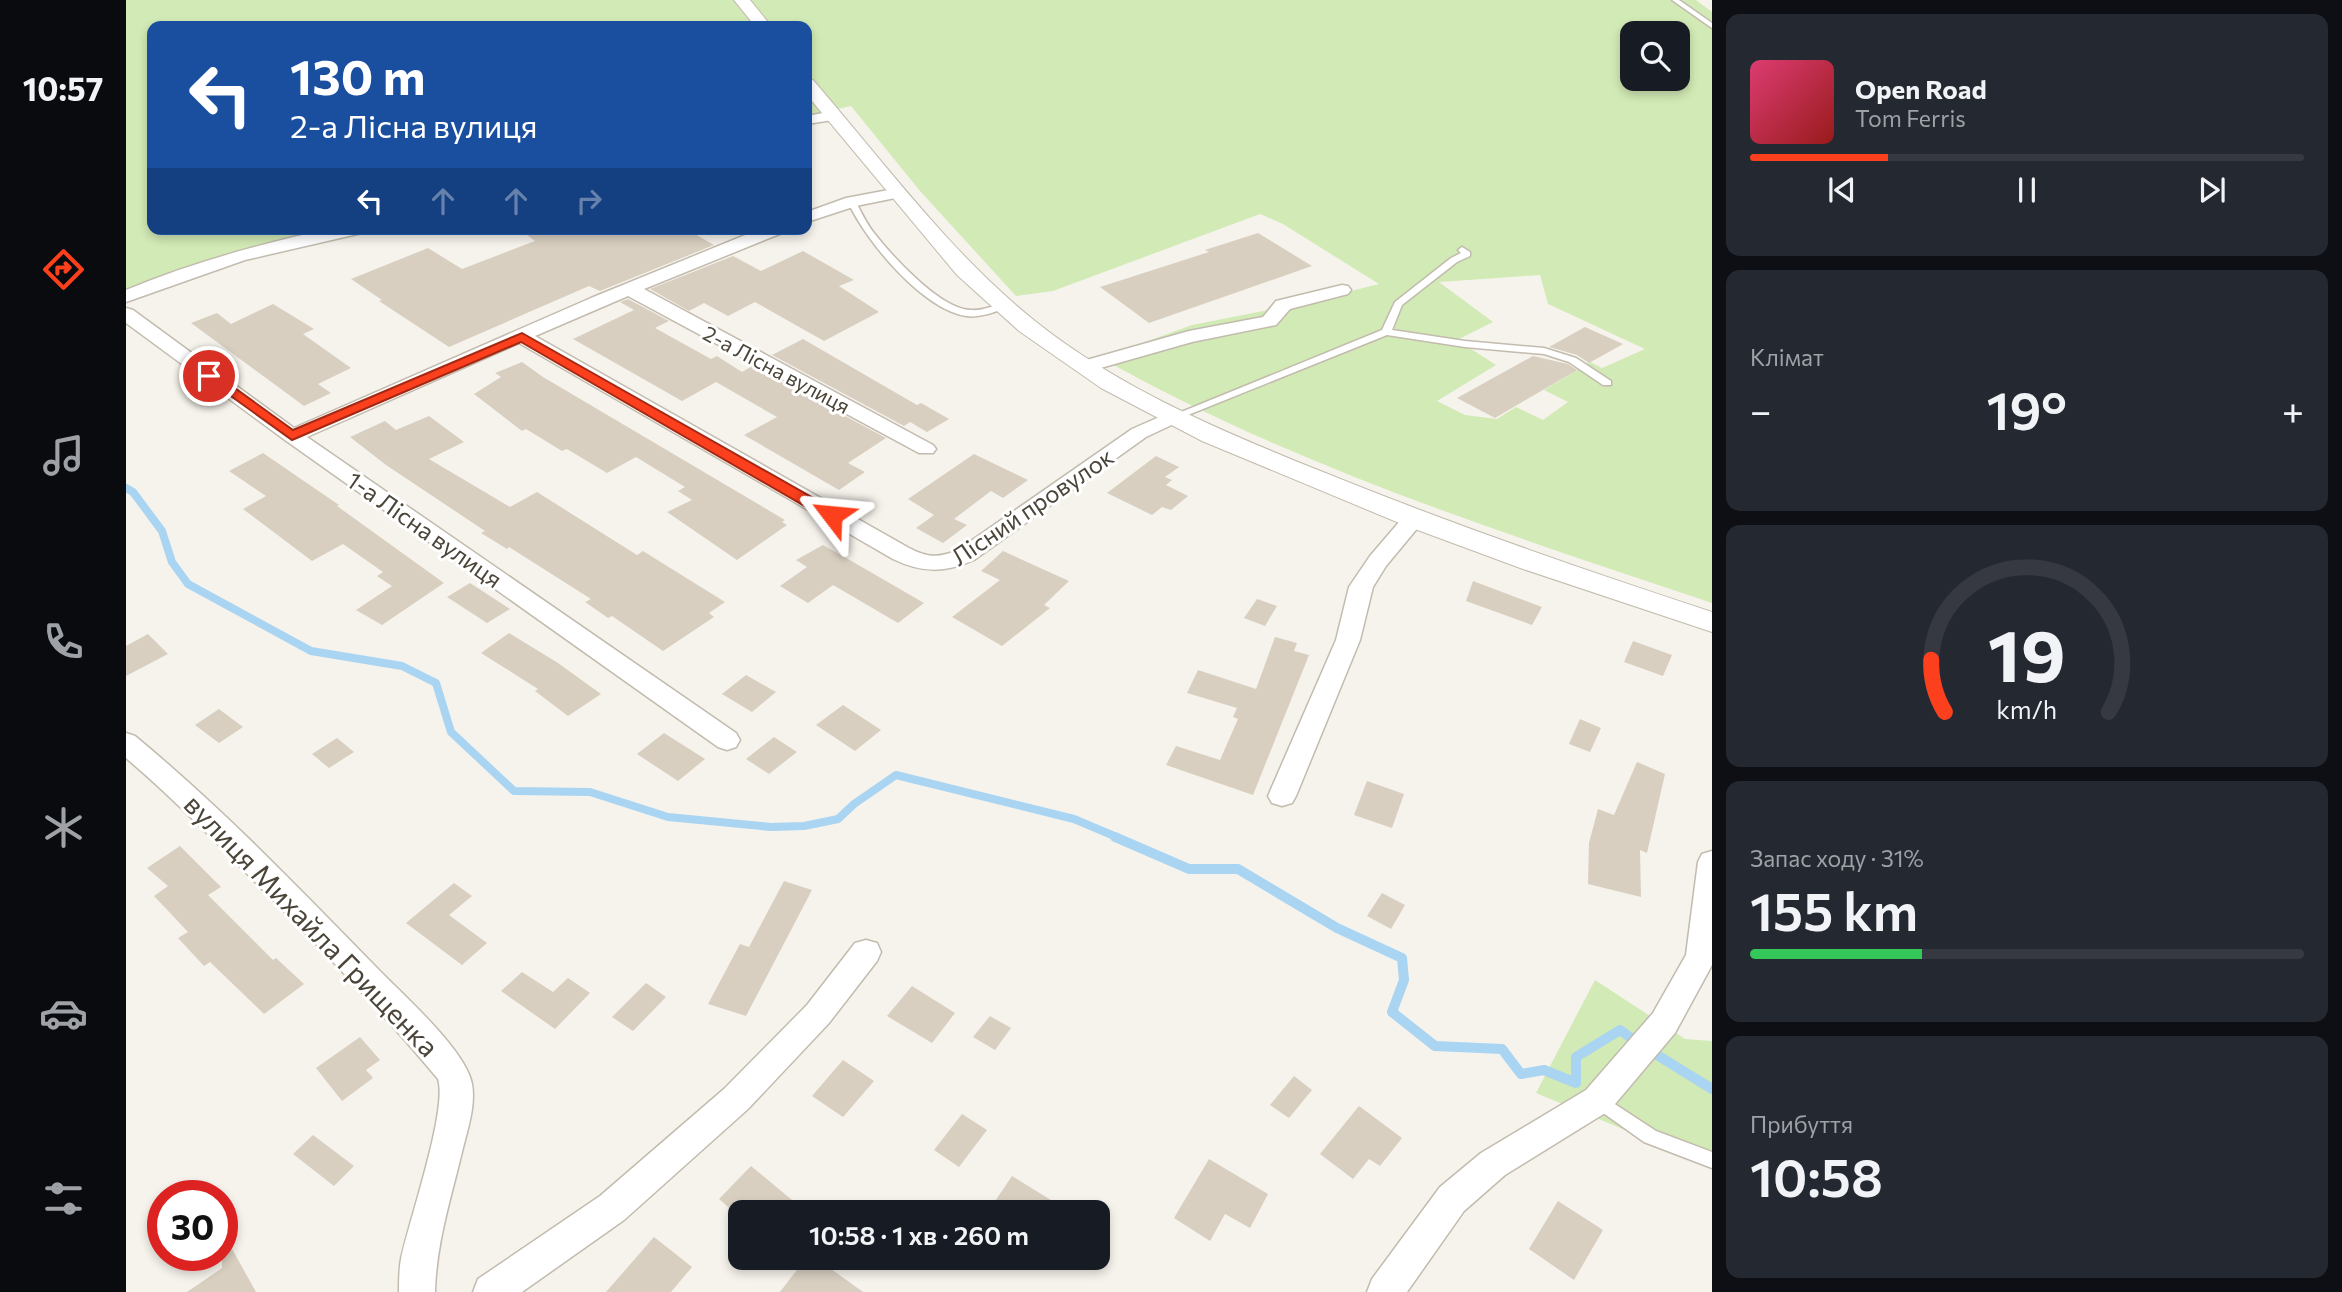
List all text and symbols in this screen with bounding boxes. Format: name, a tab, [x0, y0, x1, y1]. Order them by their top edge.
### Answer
map controls	[1620, 21, 1690, 91]
button: search	[1620, 21, 1690, 91]
text: 130 m	[290, 45, 425, 105]
icon: left	[175, 49, 266, 140]
text: 10:57	[23, 68, 103, 108]
text: Open Road	[1855, 73, 1987, 104]
text: Tom Ferris	[1855, 104, 1966, 132]
text: 2-а Лісна вулиця	[290, 105, 538, 145]
icon: previous	[1823, 171, 1861, 209]
icon: pause	[2008, 171, 2046, 209]
icon: next	[2193, 171, 2231, 209]
icon: left	[351, 182, 389, 220]
icon: ahead	[424, 182, 462, 220]
icon: ahead	[497, 182, 535, 220]
icon: right	[570, 182, 608, 220]
icon: directions	[39, 245, 88, 294]
street label: 2-а Лісна вулиця	[699, 320, 855, 418]
text: Клімат	[1750, 343, 1824, 371]
pin	[179, 346, 239, 406]
icon: arrive	[190, 357, 228, 395]
text: 19°	[1986, 377, 2067, 441]
text: −	[1750, 386, 1772, 433]
text: +	[2282, 386, 2304, 433]
icon: music	[39, 431, 88, 480]
street label: Лісний провулок	[945, 441, 1119, 571]
street label: 1-а Лісна вулиця	[342, 465, 508, 593]
position arrow	[795, 478, 869, 552]
text: 19	[1988, 608, 2066, 697]
icon: phone	[39, 617, 88, 666]
text: km/h	[1997, 694, 2057, 724]
street label: вулиця Михайла Грищенка	[178, 787, 446, 1063]
icon: climate	[39, 803, 88, 852]
text: Запас ходу · 31%	[1750, 844, 1924, 872]
text: 155 km	[1750, 878, 1918, 942]
icon: car	[39, 989, 88, 1038]
text: Прибуття	[1750, 1110, 1853, 1138]
text: 10:58	[1750, 1144, 1883, 1208]
icon: filters	[39, 1174, 88, 1223]
speed limit sign: 30	[147, 1180, 238, 1271]
text: 10:58 · 1 хв · 260 m	[809, 1219, 1029, 1250]

